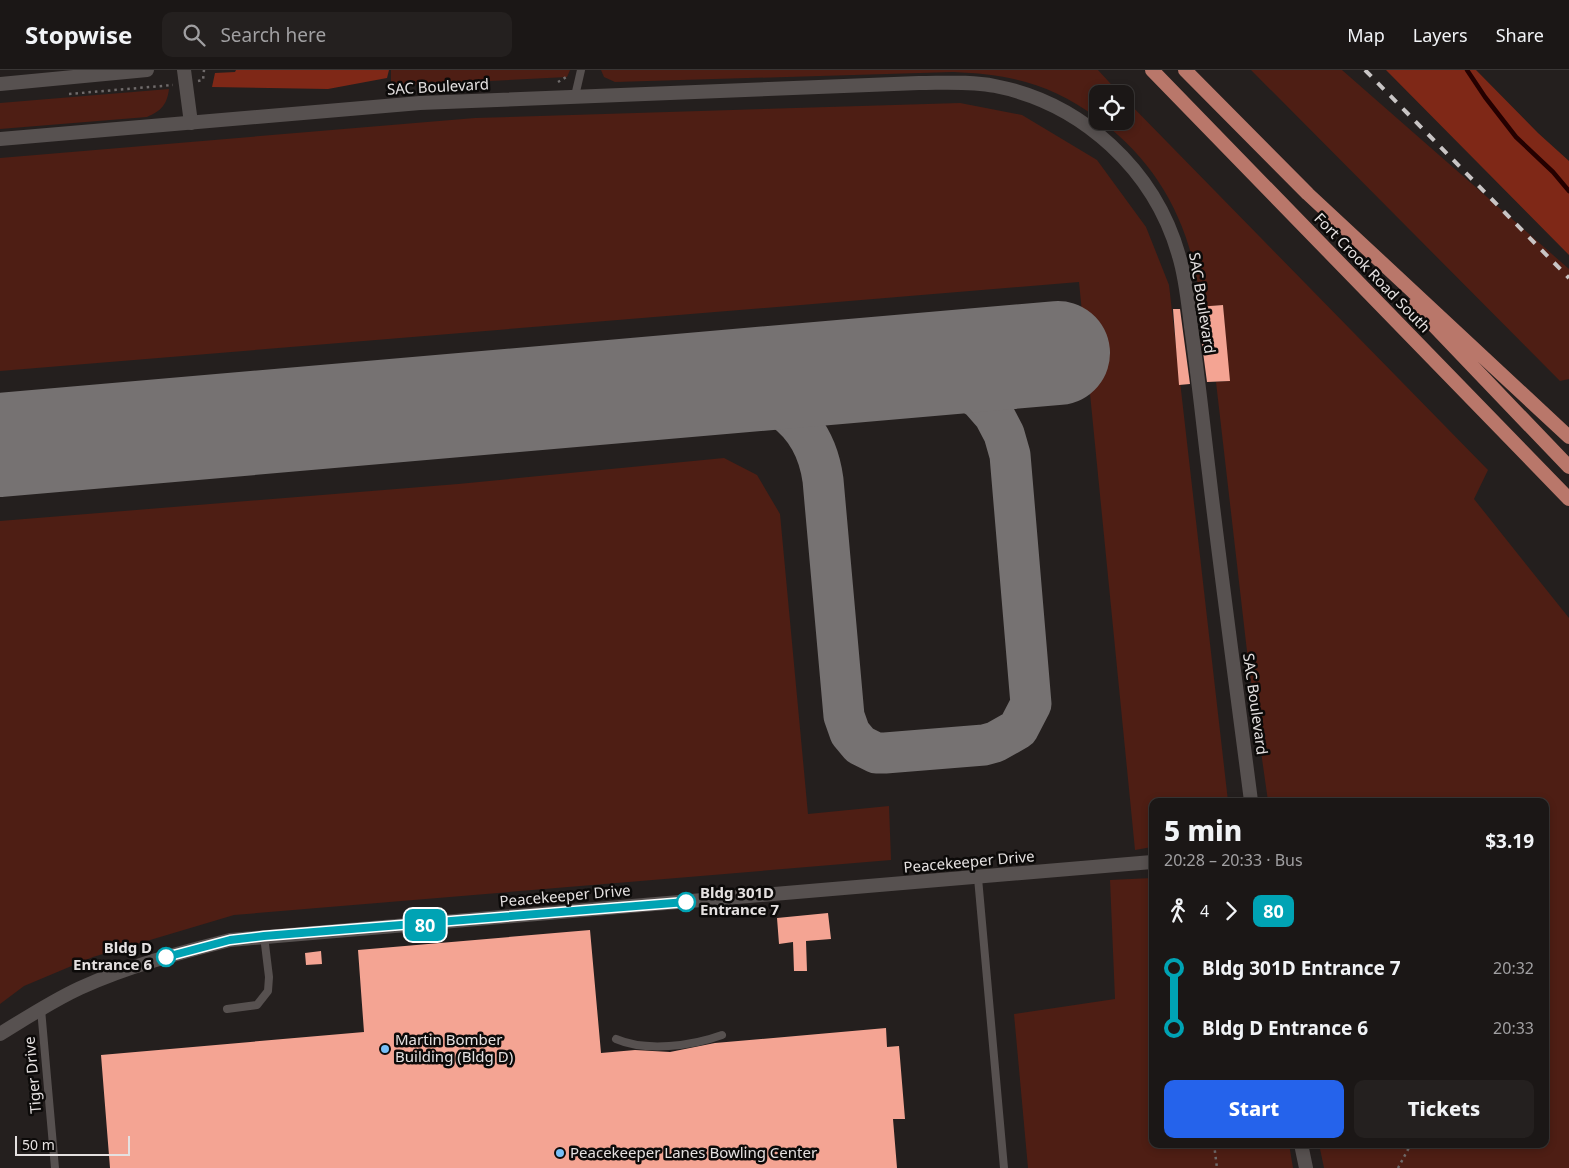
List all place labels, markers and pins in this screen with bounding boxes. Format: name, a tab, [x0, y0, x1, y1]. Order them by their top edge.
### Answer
place label: Bldg 301D Entrance 7	[700, 882, 779, 919]
marker: Bldg 301D Entrance 7	[676, 892, 696, 912]
place label: Bldg D Entrance 6	[73, 937, 152, 974]
marker: Bldg D Entrance 6	[156, 947, 176, 967]
place label: Martin Bomber Building (Bldg D)	[395, 1029, 513, 1066]
marker: Martin Bomber Building (Bldg D)	[379, 1043, 391, 1055]
place label: Peacekeeper Lanes Bowling Center	[570, 1142, 817, 1162]
marker: Peacekeeper Lanes Bowling Center	[554, 1147, 566, 1159]

